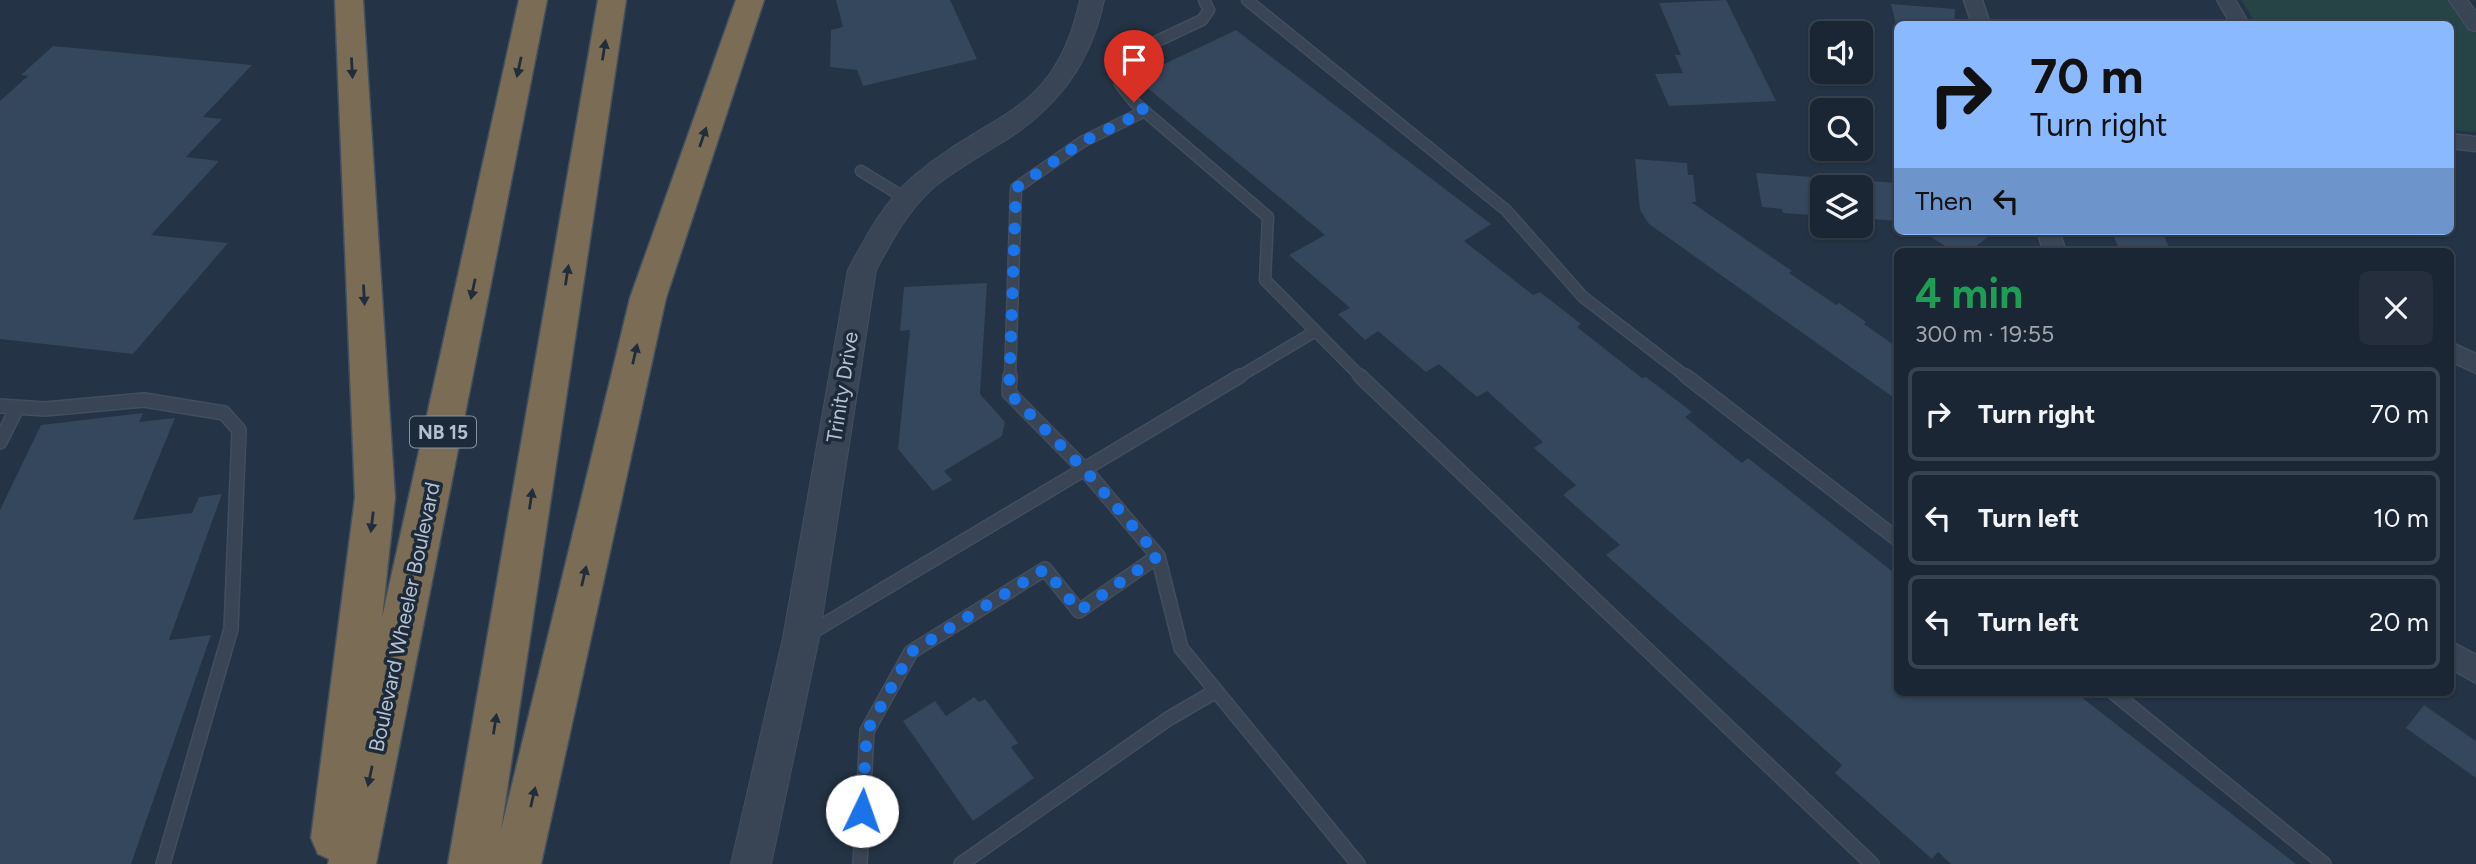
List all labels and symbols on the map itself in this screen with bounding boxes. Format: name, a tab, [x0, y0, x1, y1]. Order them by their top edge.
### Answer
pin	[1104, 30, 1164, 102]
one-way arrow	[599, 39, 610, 61]
one-way arrow	[514, 56, 525, 78]
one-way arrow	[347, 57, 358, 79]
one-way arrow	[698, 127, 709, 148]
one-way arrow	[562, 264, 573, 286]
one-way arrow	[467, 278, 478, 300]
one-way arrow	[359, 285, 370, 307]
street label: Trinity Drive	[821, 330, 863, 444]
one-way arrow	[630, 343, 641, 365]
road number: NB 15	[410, 416, 476, 448]
street label: Boulevard Wheeler Boulevard	[363, 480, 445, 754]
one-way arrow	[526, 488, 537, 510]
one-way arrow	[367, 512, 378, 534]
one-way arrow	[579, 565, 590, 587]
one-way arrow	[490, 713, 501, 735]
one-way arrow	[365, 765, 376, 787]
position arrow	[825, 774, 899, 848]
one-way arrow	[528, 786, 539, 808]

